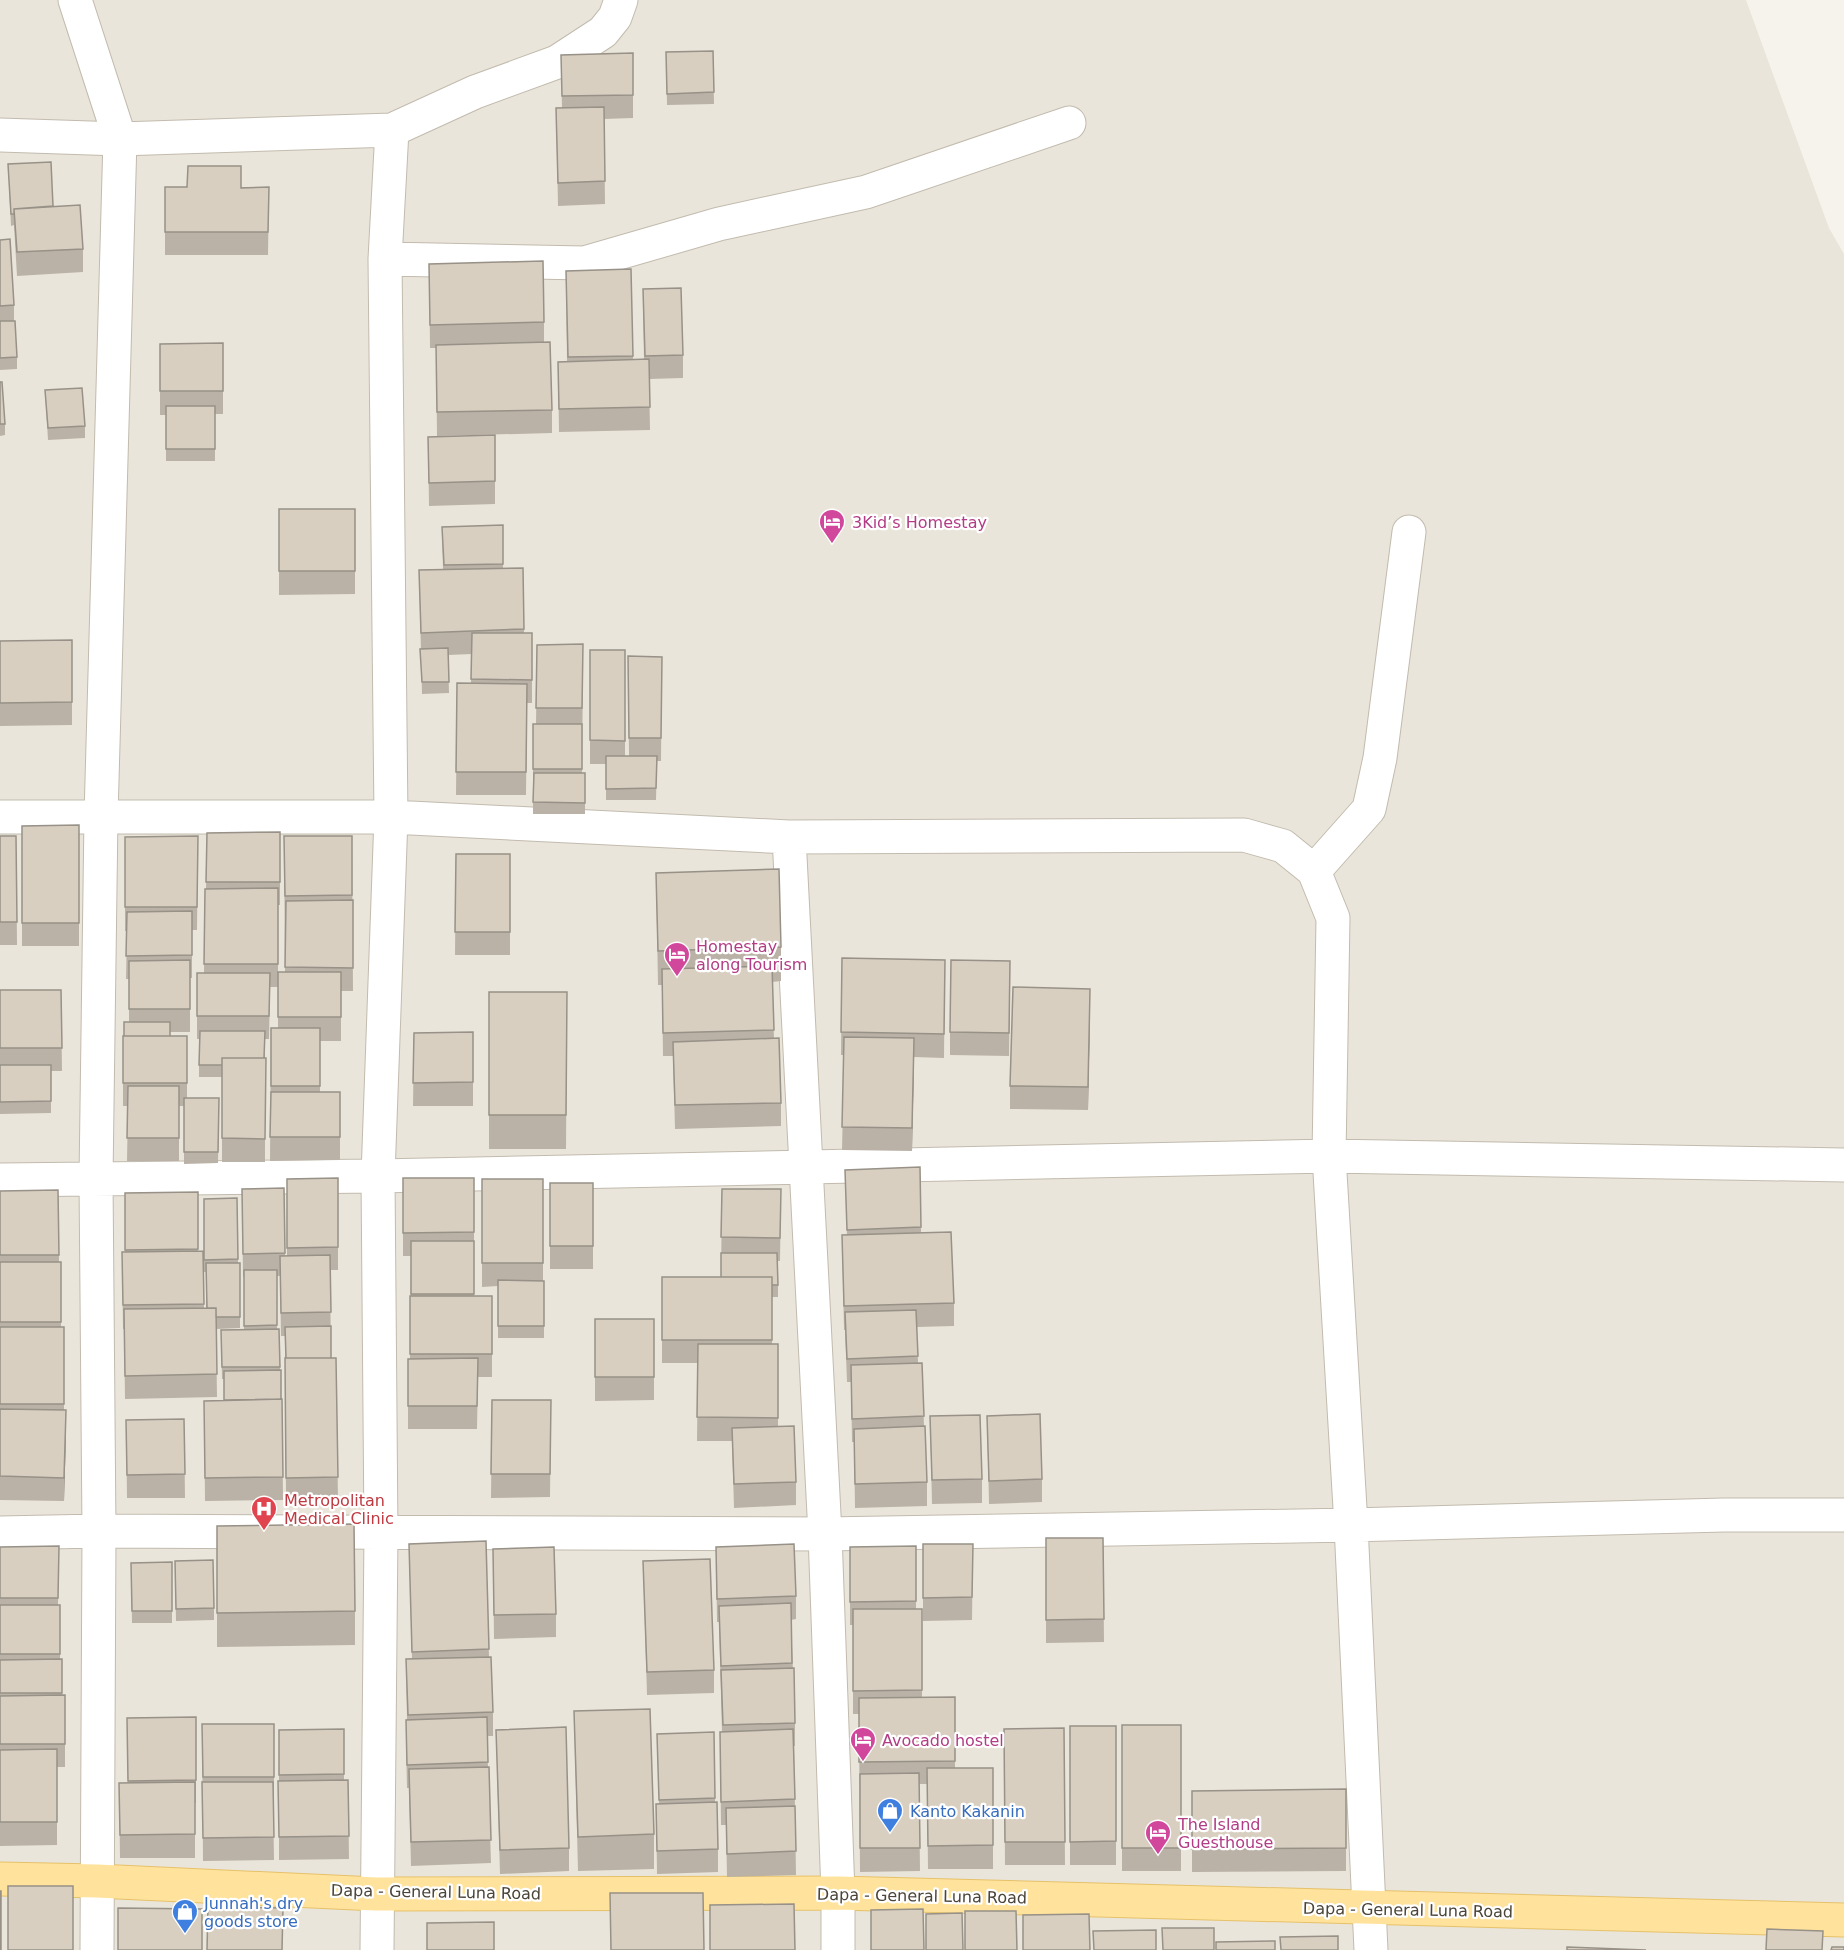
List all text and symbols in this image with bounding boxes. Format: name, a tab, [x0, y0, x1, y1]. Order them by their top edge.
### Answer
hotel icon: 3Kid’s Homestay	[817, 507, 847, 545]
place label: 3Kid’s Homestay	[852, 513, 987, 532]
place label: Homestay along Tourism	[696, 937, 807, 974]
hotel icon: Homestay along Tourism	[662, 940, 692, 978]
place label: Metropolitan Medical Clinic	[284, 1491, 394, 1528]
hospital icon: Metropolitan Medical Clinic	[249, 1494, 279, 1532]
hotel icon: Avocado hostel	[848, 1725, 878, 1763]
place label: Avocado hostel	[882, 1731, 1004, 1750]
shop icon: Kanto Kakanin	[875, 1796, 905, 1834]
place label: Kanto Kakanin	[910, 1802, 1025, 1821]
place label: The Island Guesthouse	[1177, 1815, 1273, 1852]
hotel icon: The Island Guesthouse	[1143, 1818, 1173, 1856]
street label: Dapa - General Luna Road	[331, 1881, 541, 1903]
street label: Dapa - General Luna Road	[817, 1885, 1027, 1907]
place label: Junnah's dry goods store	[203, 1894, 303, 1931]
shop icon: Junnah's dry goods store	[170, 1897, 200, 1935]
street label: Dapa - General Luna Road	[1303, 1899, 1513, 1921]

